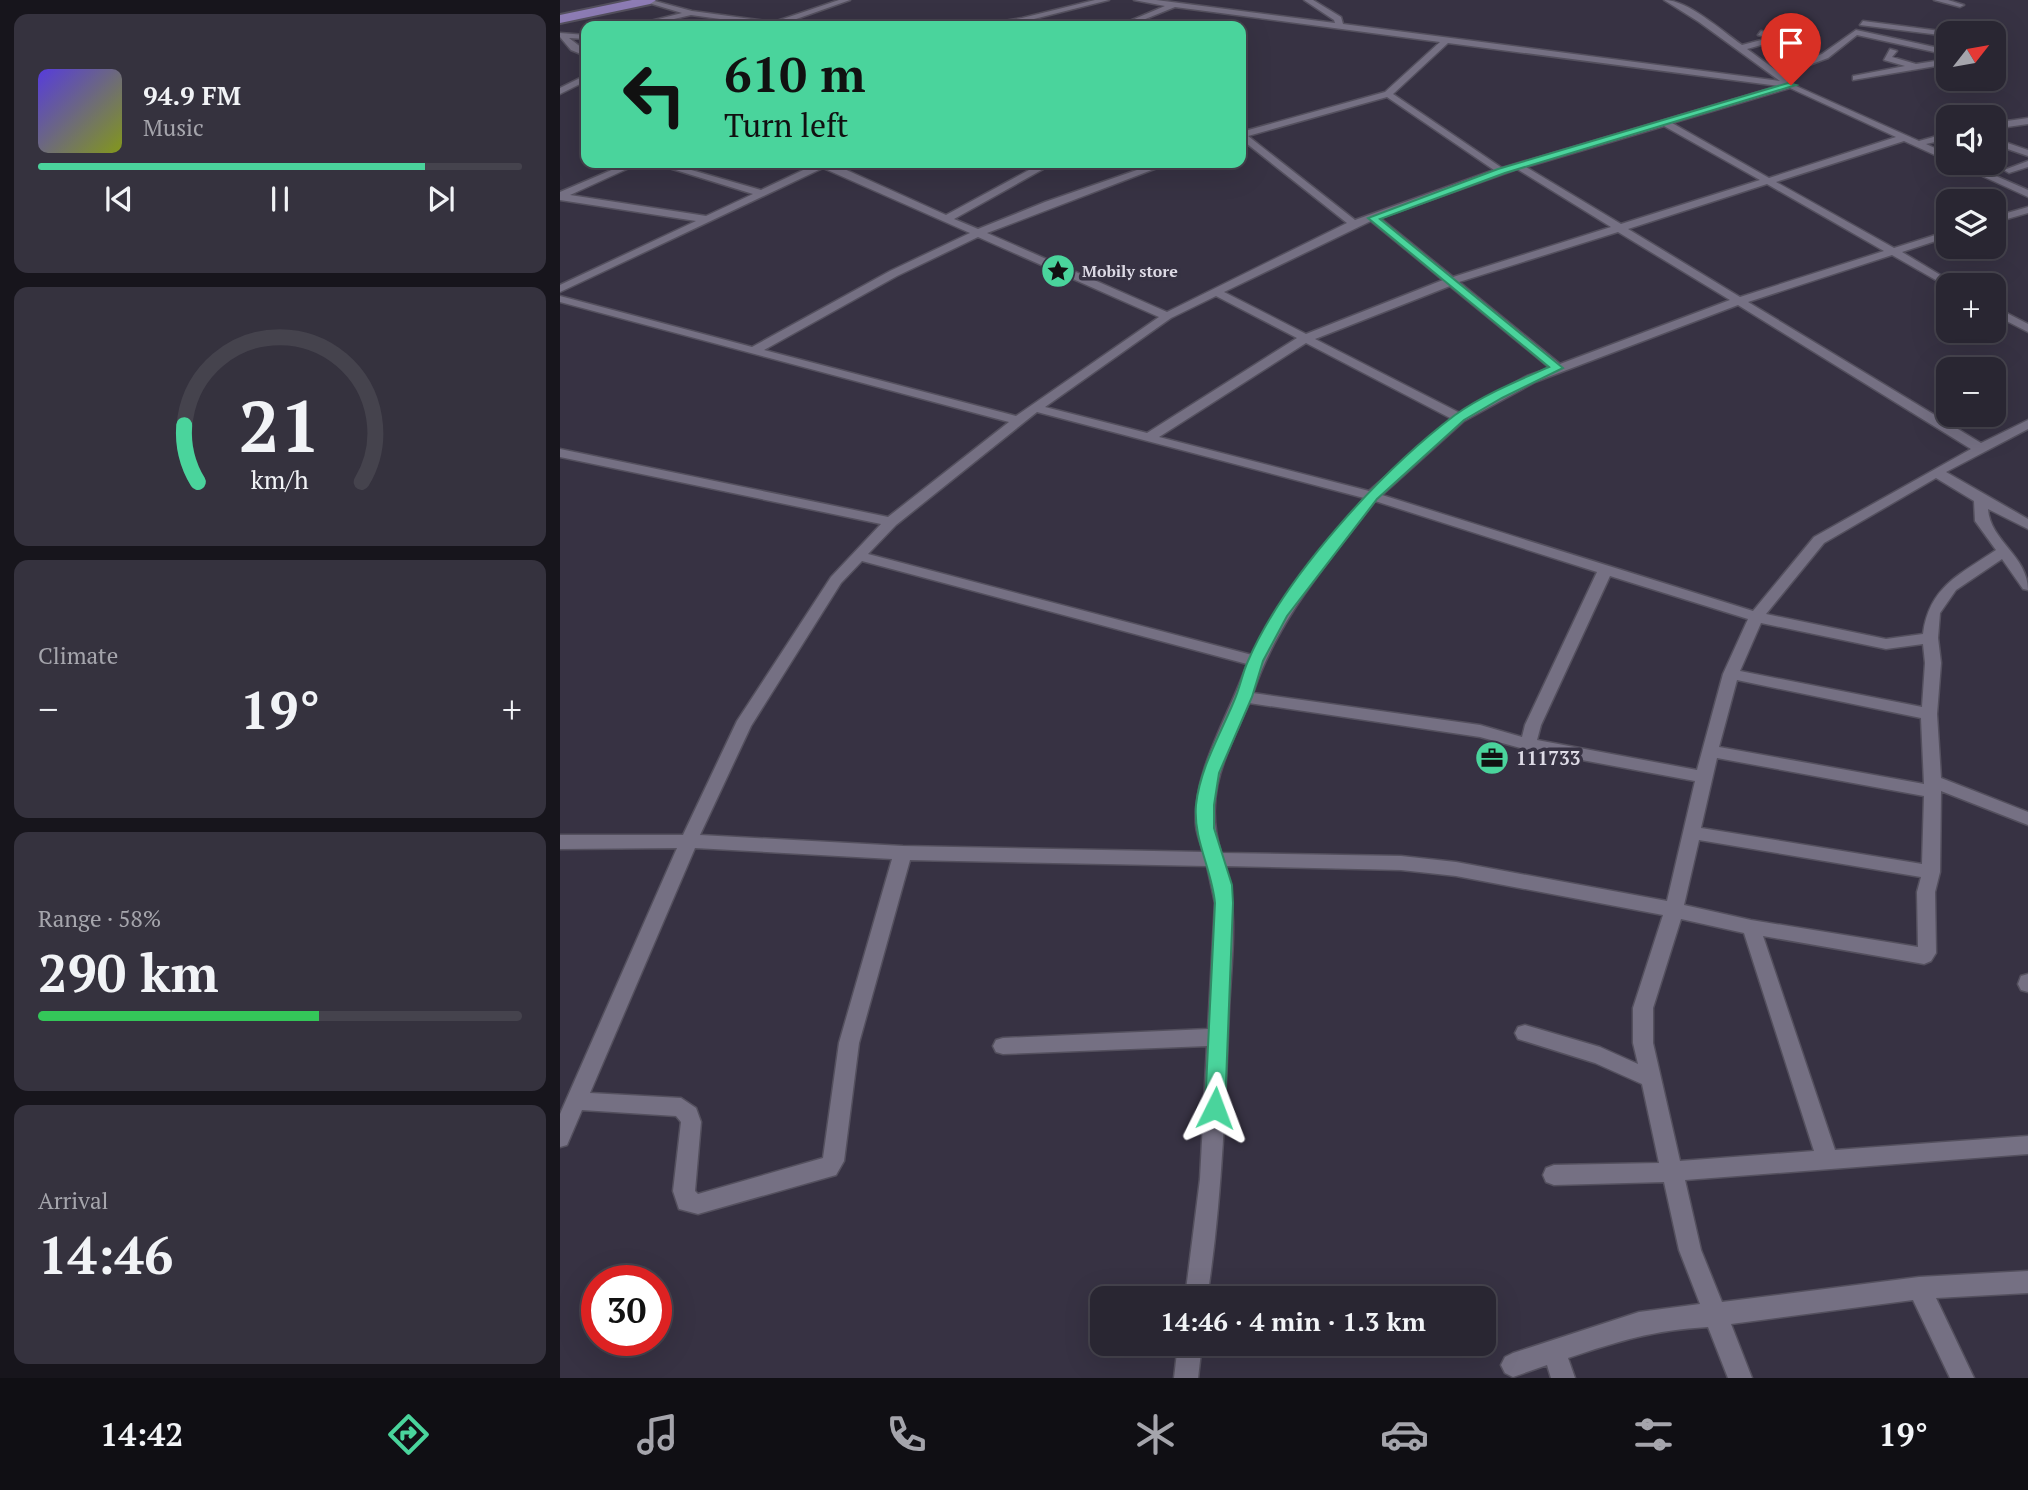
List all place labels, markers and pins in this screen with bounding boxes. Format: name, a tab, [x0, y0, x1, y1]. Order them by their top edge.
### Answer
pin	[1761, 13, 1821, 85]
place icon: Mobily store	[1039, 252, 1077, 290]
place label: Mobily store	[1082, 260, 1178, 282]
office icon: 111733	[1473, 739, 1511, 777]
place label: 111733	[1516, 745, 1580, 770]

